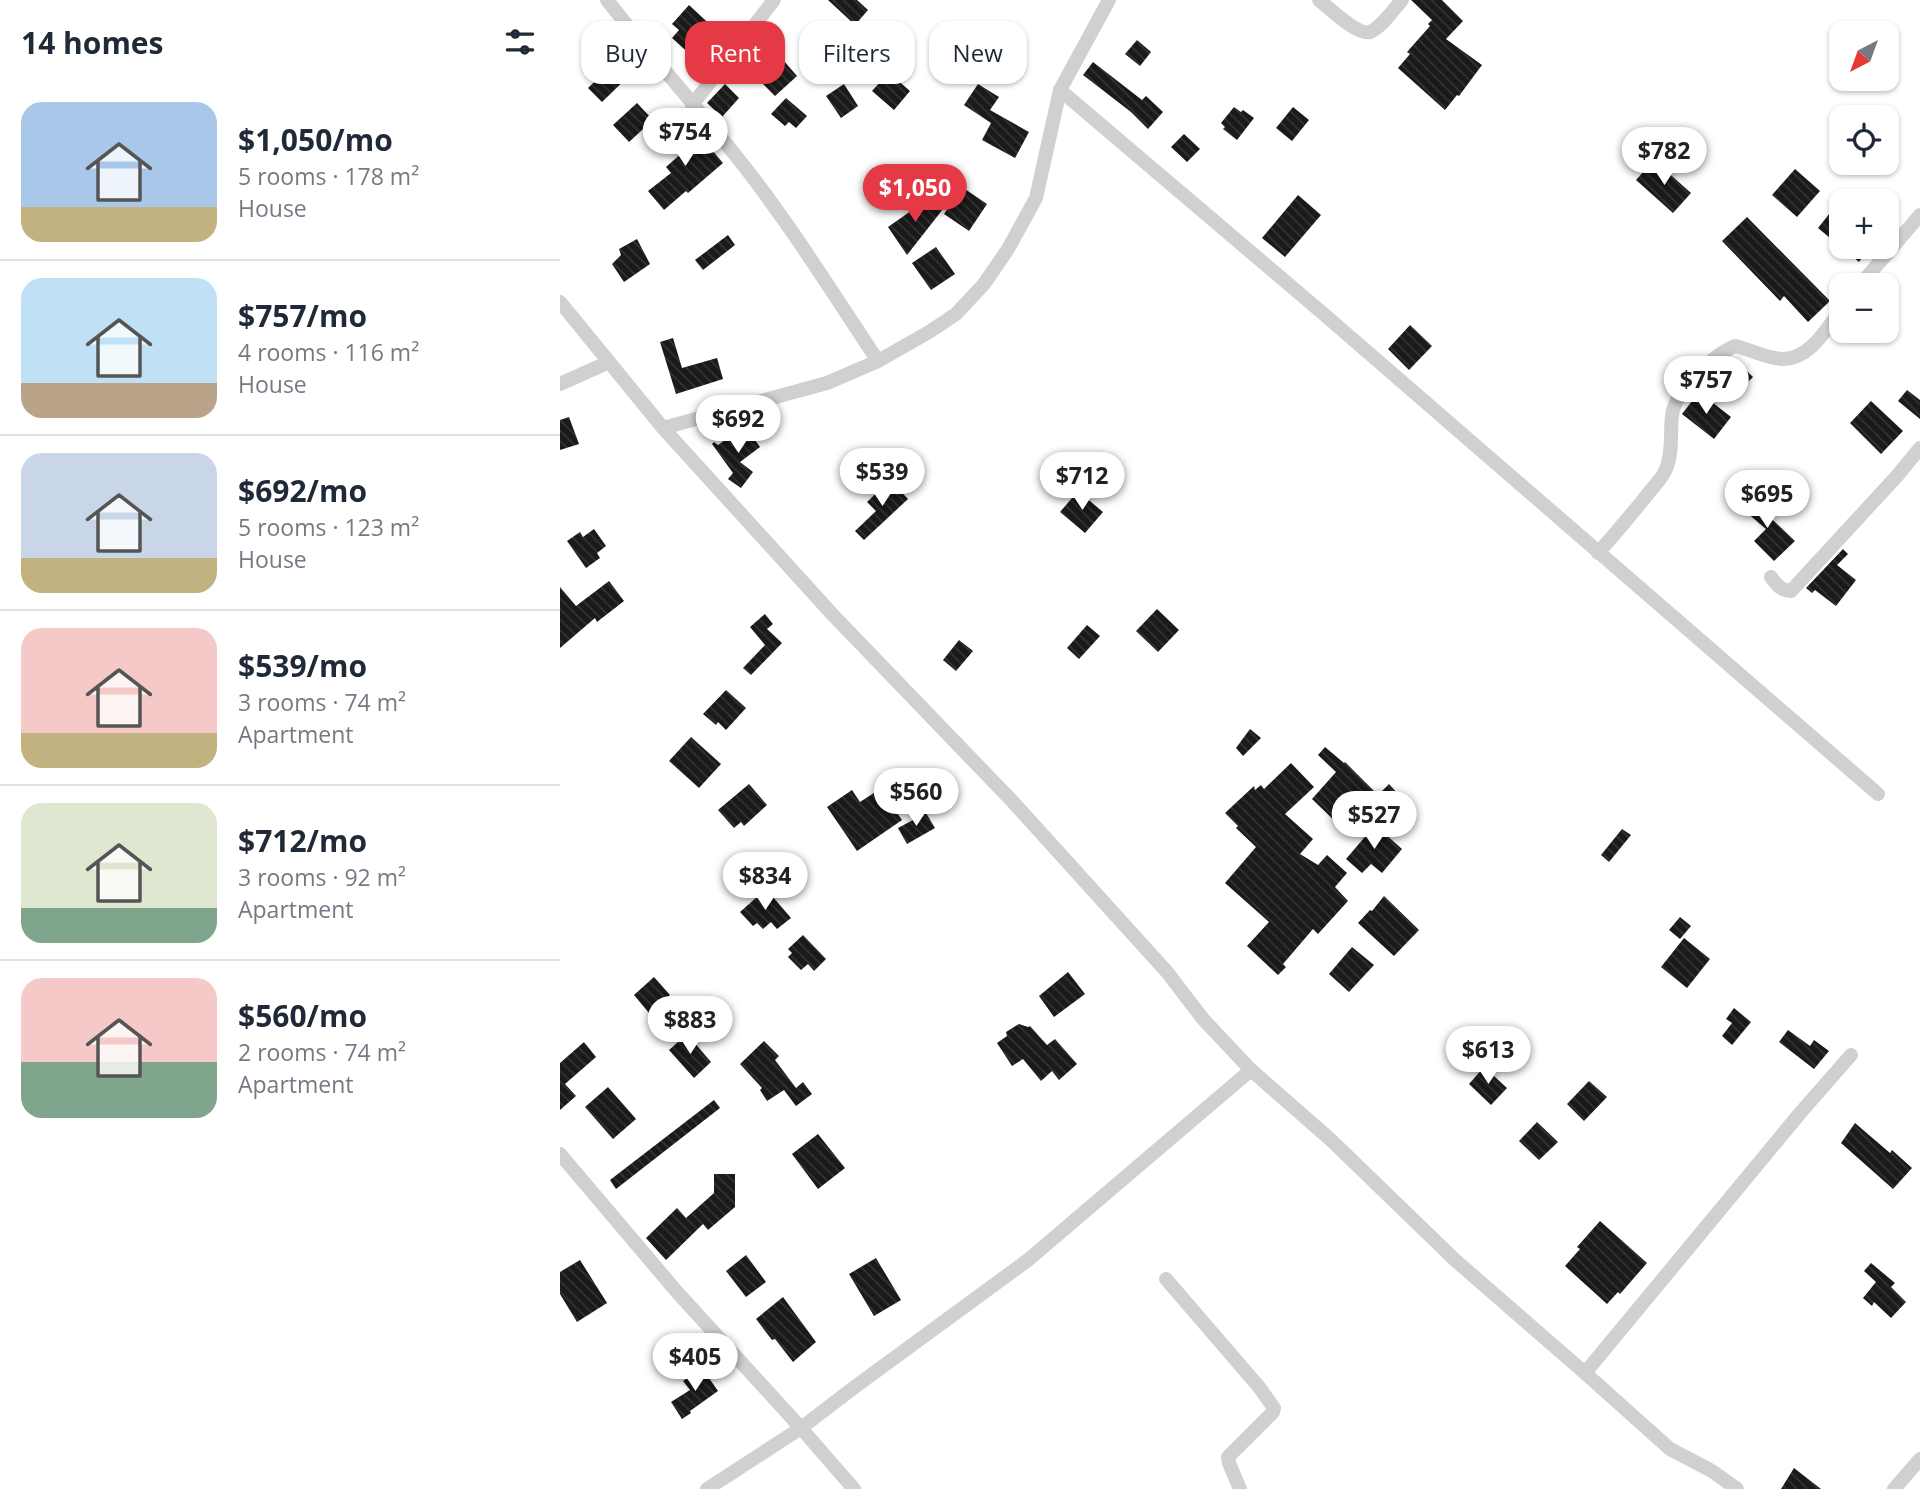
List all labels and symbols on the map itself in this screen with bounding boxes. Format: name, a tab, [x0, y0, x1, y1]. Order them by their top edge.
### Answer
north arrow	[1829, 21, 1899, 91]
pin: $754	[644, 108, 726, 168]
pin: $782	[1623, 128, 1705, 187]
pin: $1,050	[858, 164, 972, 224]
pin: $757	[1665, 356, 1747, 416]
pin: $692	[697, 396, 779, 455]
pin: $539	[841, 448, 923, 508]
pin: $712	[1041, 452, 1123, 512]
pin: $695	[1726, 470, 1808, 530]
pin: $560	[875, 768, 957, 828]
pin: $527	[1333, 792, 1415, 851]
pin: $834	[724, 852, 806, 912]
pin: $883	[649, 996, 731, 1056]
pin: $613	[1447, 1026, 1529, 1086]
pin: $405	[654, 1334, 736, 1393]

